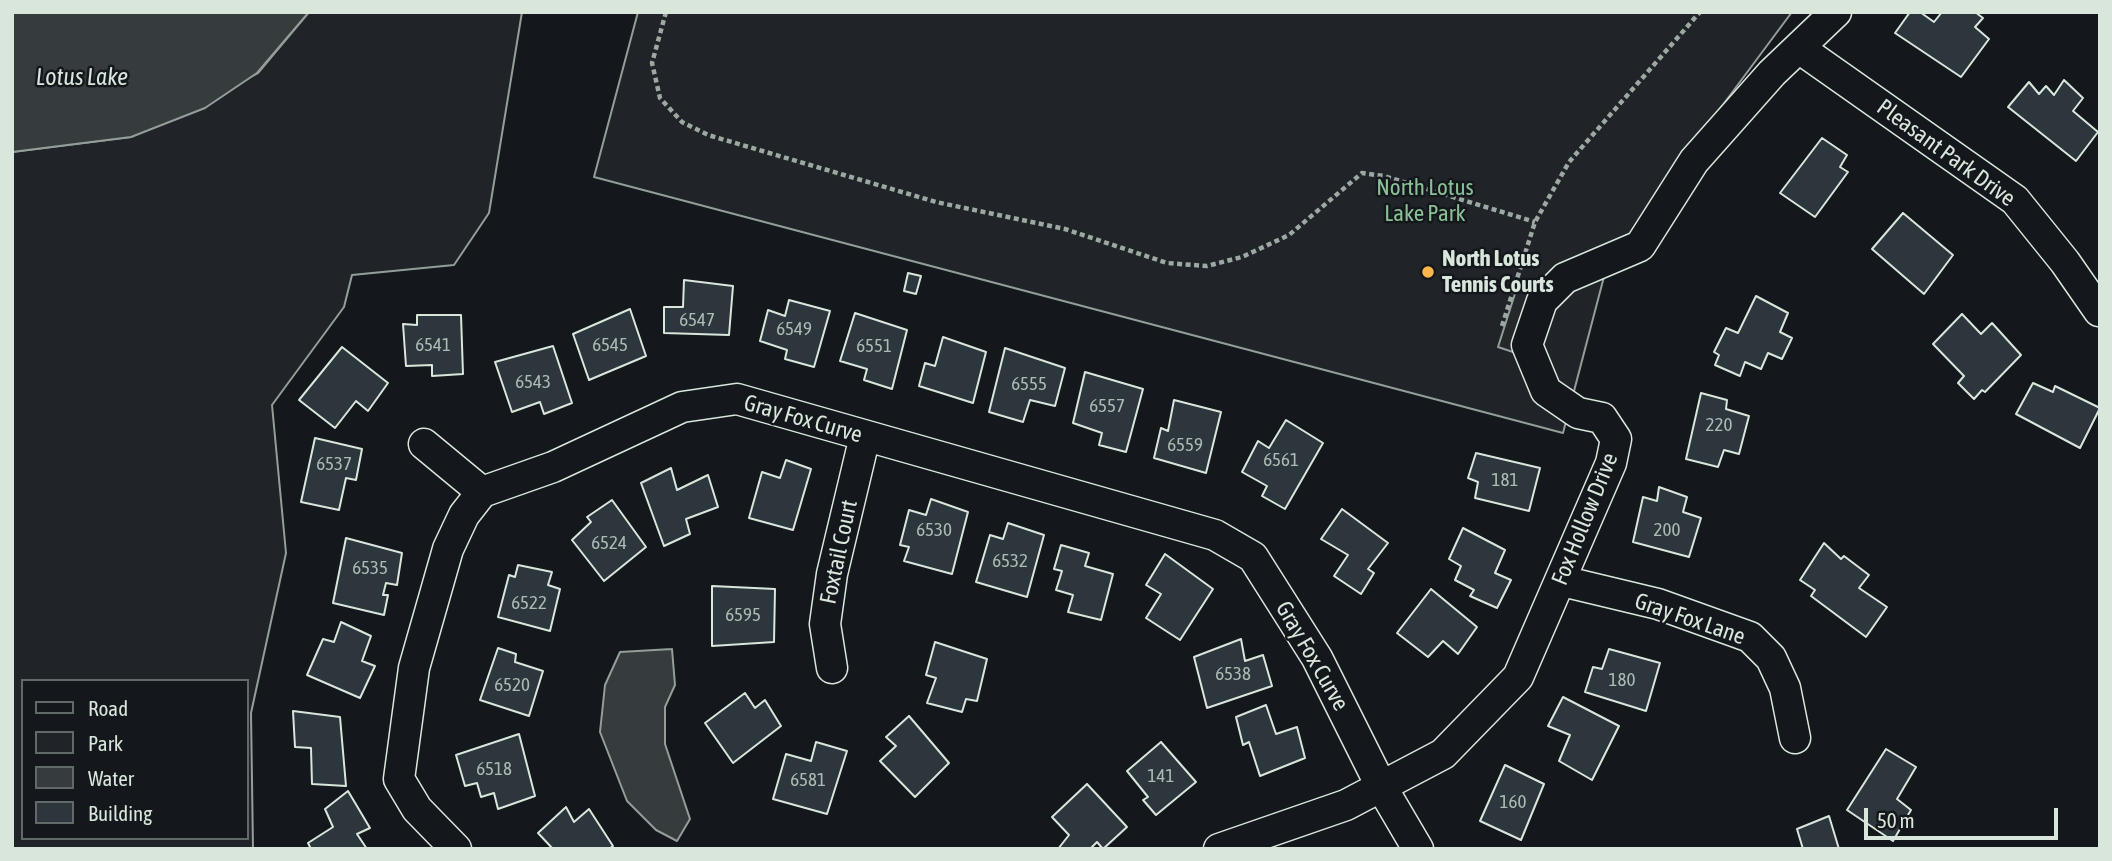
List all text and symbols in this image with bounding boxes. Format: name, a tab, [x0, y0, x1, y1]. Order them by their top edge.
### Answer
water label: Lotus Lake	[36, 63, 128, 91]
street label: Pleasant Park Drive	[1871, 94, 2021, 212]
park label: North Lotus Lake Park	[1376, 174, 1474, 228]
place label: North Lotus Tennis Courts	[1442, 245, 1554, 299]
marker: North Lotus Tennis Courts	[1420, 264, 1436, 280]
house number: 6547	[679, 309, 715, 331]
house number: 6549	[776, 318, 812, 340]
house number: 6541	[415, 334, 451, 356]
house number: 6545	[592, 334, 628, 356]
house number: 6551	[856, 335, 892, 357]
house number: 6543	[515, 371, 551, 393]
house number: 6555	[1011, 373, 1047, 395]
street label: Gray Fox Curve	[741, 389, 865, 449]
house number: 6557	[1089, 395, 1125, 417]
house number: 220	[1706, 414, 1732, 436]
house number: 6559	[1167, 434, 1203, 456]
house number: 6561	[1263, 449, 1299, 471]
street label: Fox Hollow Drive	[1546, 449, 1624, 589]
house number: 6537	[316, 453, 352, 475]
house number: 181	[1492, 469, 1518, 491]
street label: Foxtail Court	[814, 497, 864, 607]
house number: 6530	[916, 519, 952, 541]
house number: 200	[1654, 519, 1680, 541]
house number: 6524	[591, 532, 627, 554]
house number: 6532	[992, 550, 1028, 572]
house number: 6535	[352, 557, 388, 579]
street label: Gray Fox Lane	[1631, 587, 1749, 651]
house number: 6522	[511, 592, 547, 614]
street label: Gray Fox Curve	[1270, 596, 1354, 716]
house number: 6595	[725, 604, 761, 626]
house number: 6538	[1215, 663, 1251, 685]
house number: 180	[1609, 669, 1635, 691]
house number: 6520	[494, 674, 530, 696]
legend	[21, 679, 248, 840]
text: Road	[88, 696, 128, 720]
text: Park	[88, 731, 123, 755]
house number: 6518	[476, 758, 512, 780]
house number: 141	[1148, 765, 1174, 787]
text: Water	[88, 766, 134, 790]
house number: 6581	[790, 769, 826, 791]
house number: 160	[1500, 791, 1526, 813]
scale bar	[1867, 794, 2061, 838]
text: Building	[88, 801, 152, 825]
text: 50 m	[1877, 808, 1915, 832]

